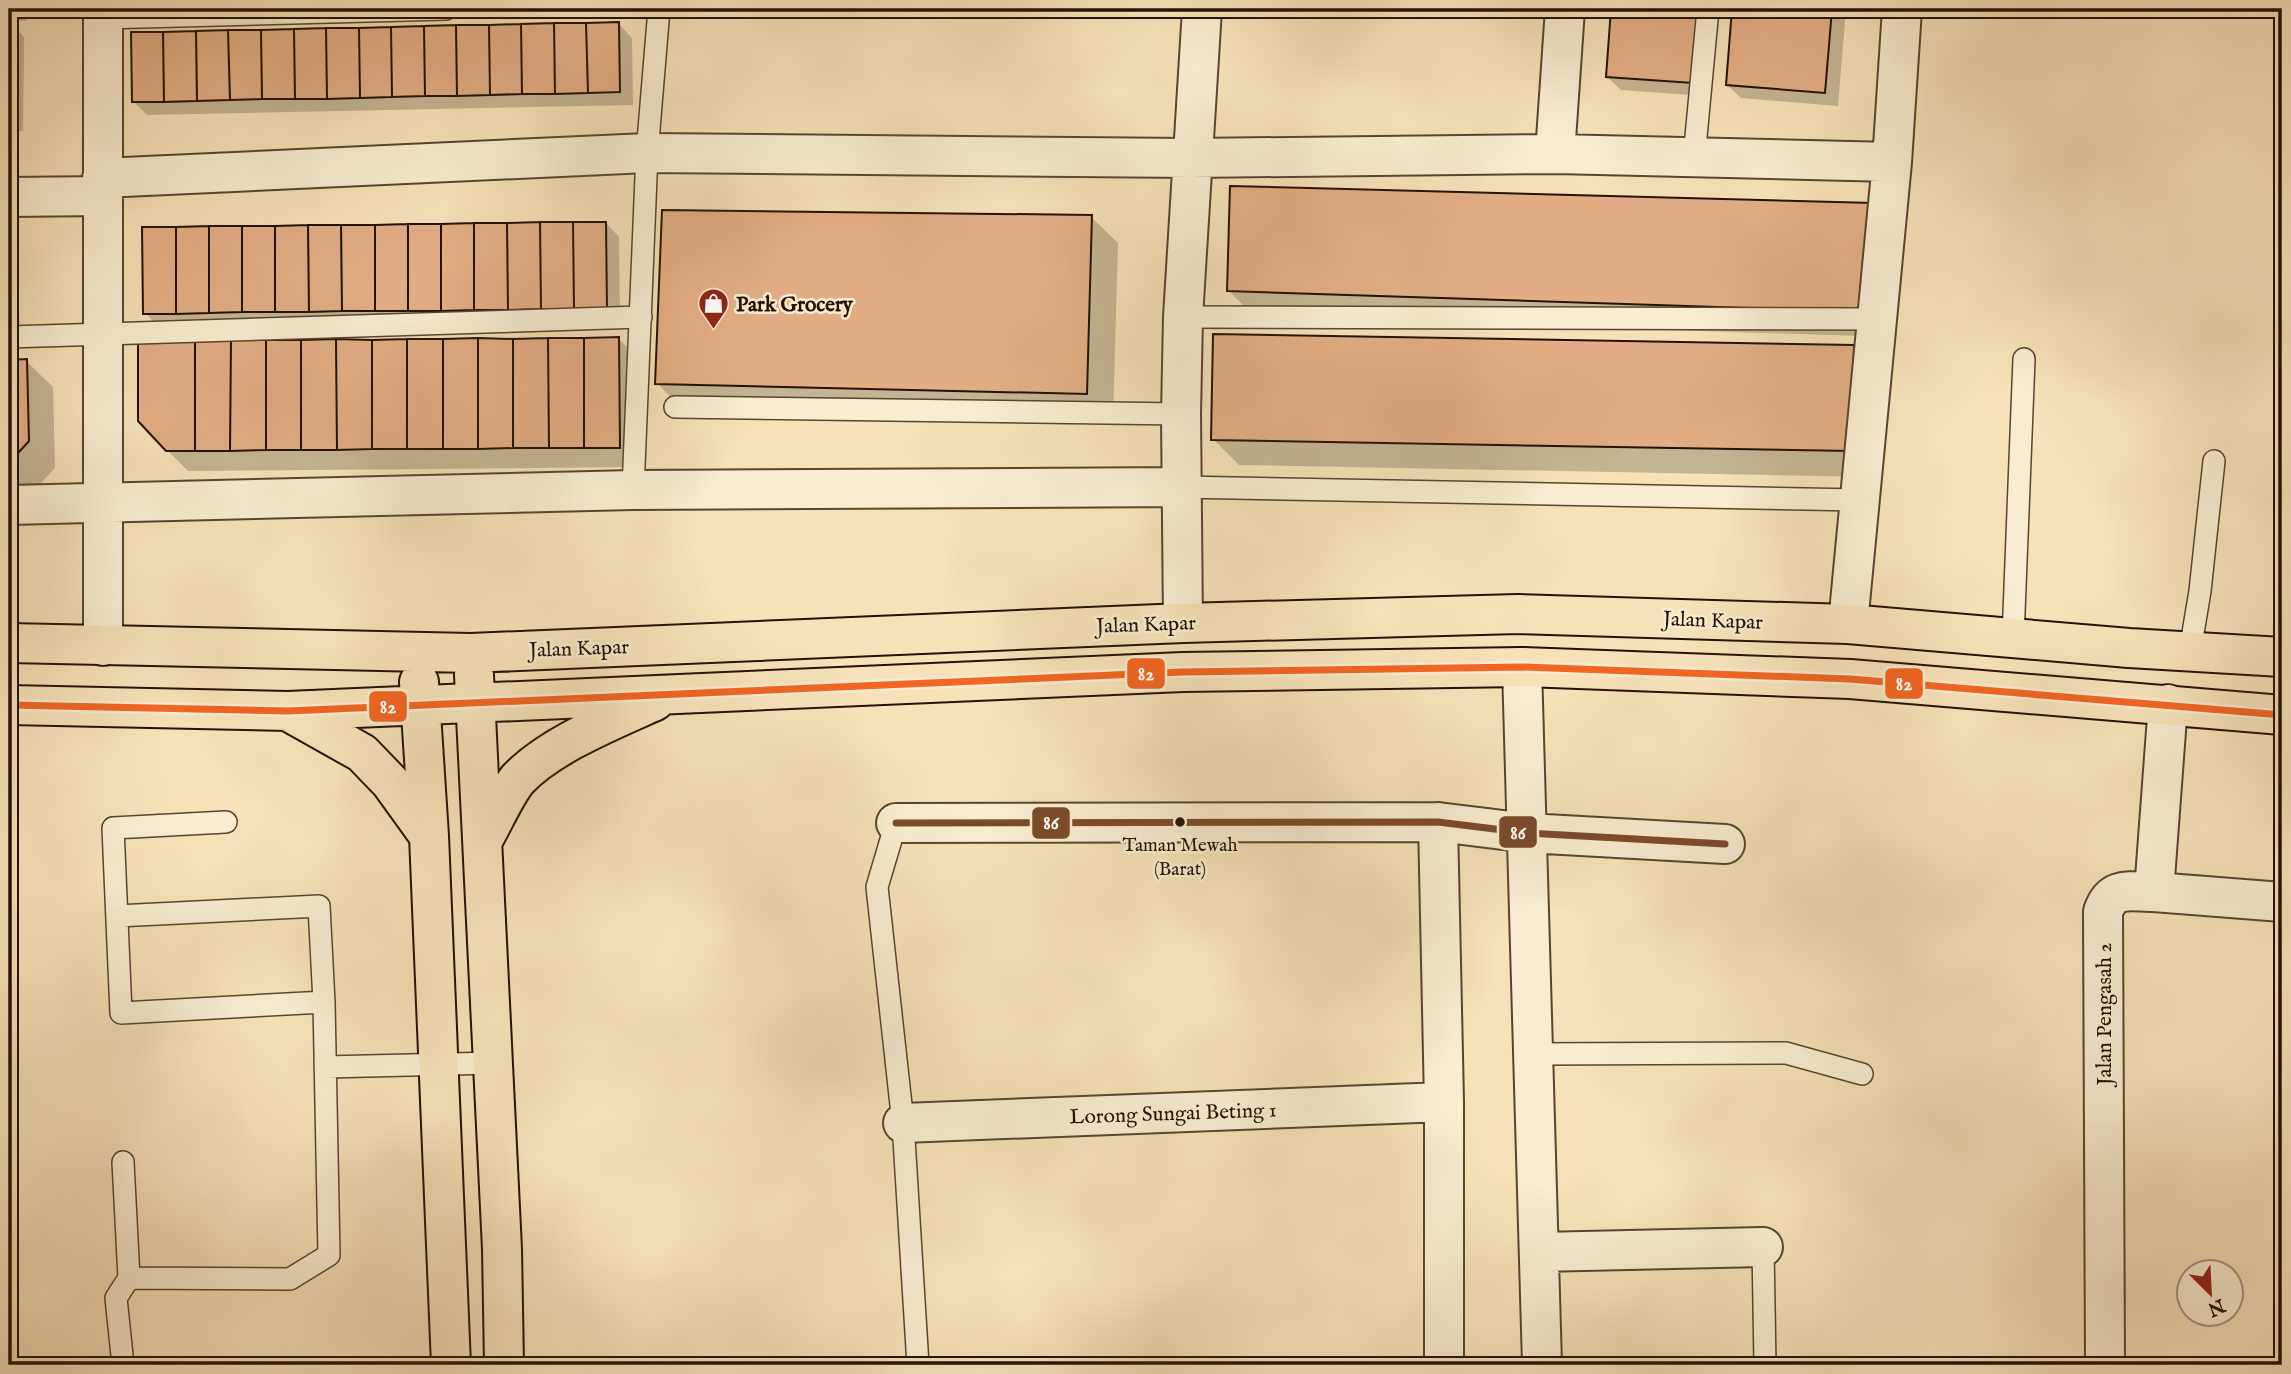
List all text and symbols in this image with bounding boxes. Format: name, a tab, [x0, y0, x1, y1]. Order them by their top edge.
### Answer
shop icon: Park Grocery	[696, 287, 730, 331]
place label: Park Grocery	[736, 292, 854, 319]
street label: Jalan Kapar	[1660, 606, 1764, 637]
street label: Jalan Kapar	[1094, 610, 1197, 641]
street label: Jalan Kapar	[527, 634, 630, 665]
line badge: 82	[1126, 657, 1166, 690]
text: 82	[1138, 663, 1154, 687]
line badge: 82	[1884, 667, 1924, 700]
text: 82	[1896, 673, 1912, 697]
line badge: 82	[368, 690, 408, 723]
text: 82	[380, 696, 396, 720]
line badge: 86	[1031, 806, 1071, 840]
text: 86	[1043, 812, 1060, 836]
marker: Taman Mewah (Barat)	[1173, 815, 1187, 829]
line badge: 86	[1498, 815, 1538, 849]
text: 86	[1510, 822, 1527, 846]
place label: Taman Mewah (Barat)	[1123, 834, 1238, 882]
street label: Jalan Pengasah 2	[2092, 942, 2119, 1087]
street label: Lorong Sungai Beting 1	[1069, 1097, 1277, 1132]
north arrow	[2176, 1258, 2246, 1328]
text: N	[2203, 1292, 2229, 1321]

